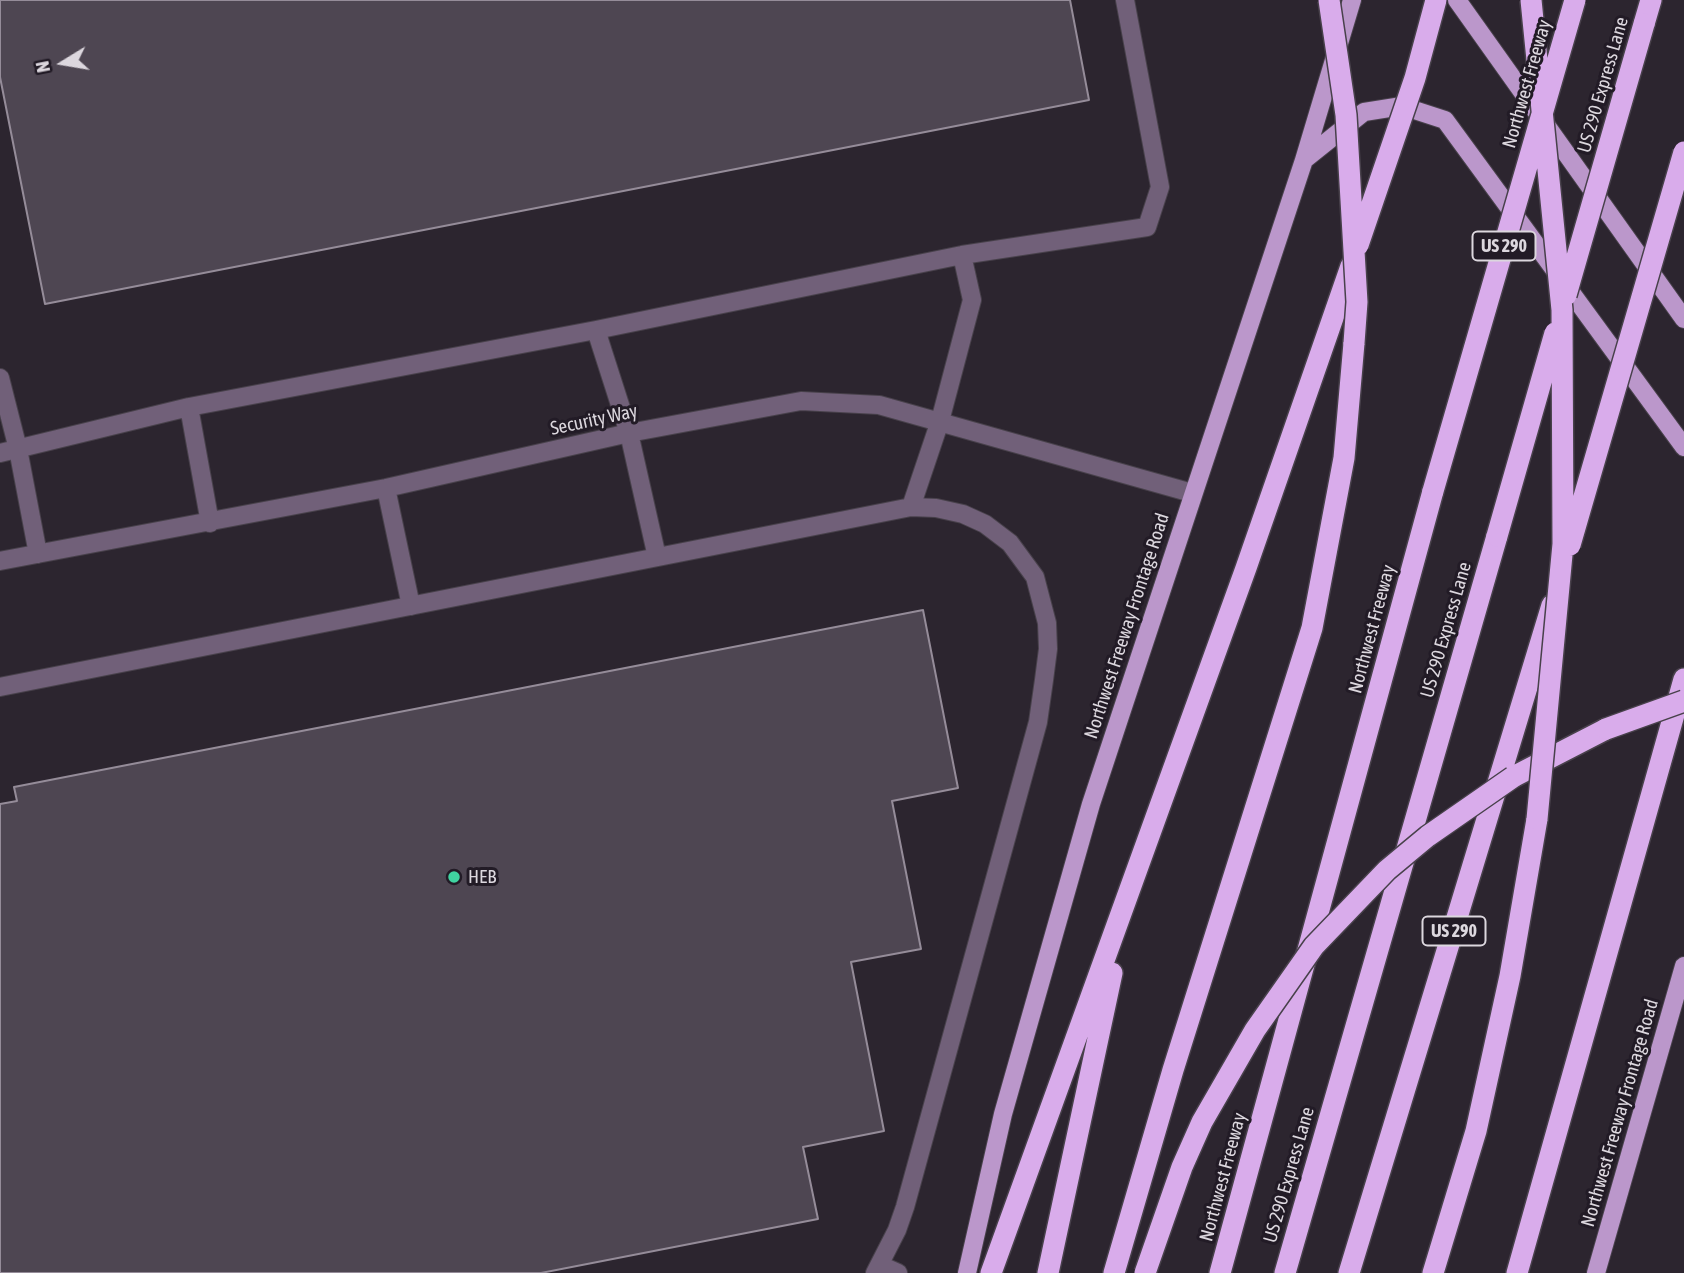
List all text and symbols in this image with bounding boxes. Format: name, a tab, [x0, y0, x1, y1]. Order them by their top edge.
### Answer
street label: US 290 Express Lane	[1573, 14, 1633, 156]
street label: Northwest Freeway	[1498, 17, 1556, 151]
north arrow	[28, 28, 98, 98]
text: N	[31, 59, 54, 75]
road number: US 290	[1472, 232, 1536, 260]
street label: Security Way	[548, 400, 640, 440]
street label: Northwest Freeway Frontage Road	[1080, 510, 1174, 742]
street label: US 290 Express Lane	[1416, 559, 1476, 701]
street label: Northwest Freeway	[1344, 562, 1400, 696]
place label: HEB	[468, 866, 496, 888]
marker: HEB	[446, 869, 462, 885]
road number: US 290	[1422, 916, 1486, 946]
street label: Northwest Freeway Frontage Road	[1577, 997, 1663, 1229]
street label: US 290 Express Lane	[1259, 1104, 1319, 1246]
street label: Northwest Freeway	[1195, 1110, 1251, 1244]

